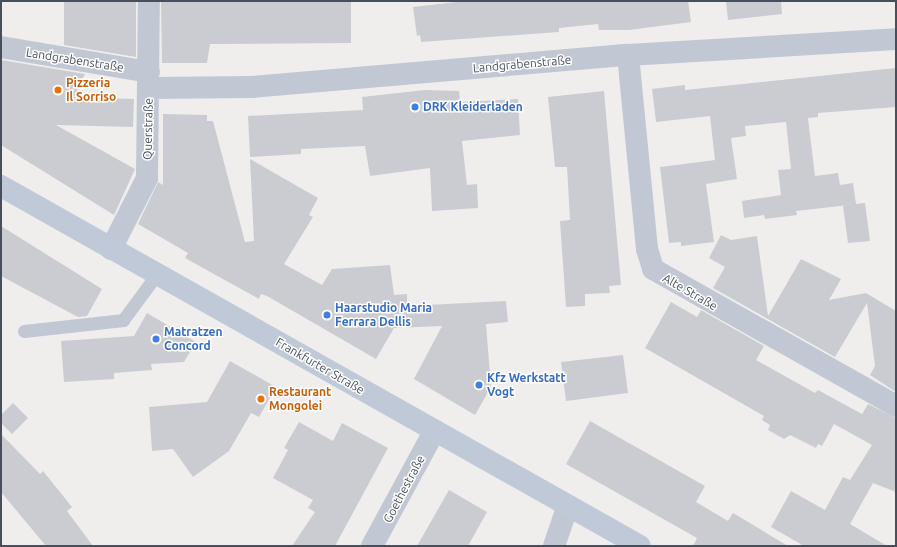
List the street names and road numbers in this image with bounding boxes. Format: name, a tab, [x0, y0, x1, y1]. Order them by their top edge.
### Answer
street label: Landgrabenstraße	[25, 45, 125, 75]
street label: Landgrabenstraße	[472, 53, 572, 75]
street label: Querstraße	[140, 98, 156, 160]
street label: Alte Straße	[660, 271, 720, 313]
street label: Frankfurter Straße	[273, 335, 367, 397]
street label: Goethestraße	[380, 453, 428, 525]

